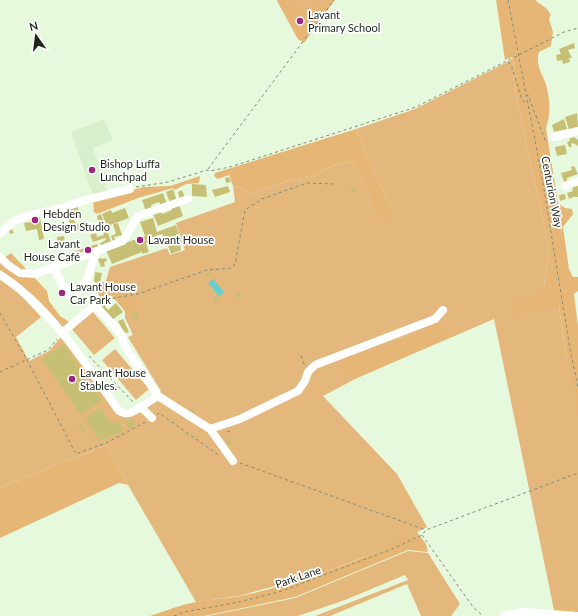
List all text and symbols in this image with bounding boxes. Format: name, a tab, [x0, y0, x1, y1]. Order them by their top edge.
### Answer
place label: Lavant Primary School	[308, 8, 380, 34]
north arrow	[16, 16, 56, 56]
marker: Lavant Primary School	[295, 16, 305, 26]
text: N	[28, 18, 39, 33]
street label: Centurion Way	[539, 155, 566, 229]
place label: Bishop Luffa Lunchpad	[100, 157, 160, 183]
marker: Bishop Luffa Lunchpad	[87, 165, 97, 175]
place label: Hebden Design Studio	[43, 207, 110, 233]
marker: Hebden Design Studio	[30, 215, 40, 225]
place label: Lavant House	[148, 233, 214, 246]
marker: Lavant House	[135, 235, 145, 245]
place label: Lavant House Café	[24, 237, 80, 263]
marker: Lavant House Café	[83, 245, 93, 255]
place label: Lavant House Car Park	[70, 280, 136, 306]
marker: Lavant House Car Park	[57, 288, 67, 298]
place label: Lavant House Stables.	[80, 366, 146, 392]
marker: Lavant House Stables.	[67, 374, 77, 384]
street label: Park Lane	[273, 563, 323, 590]

